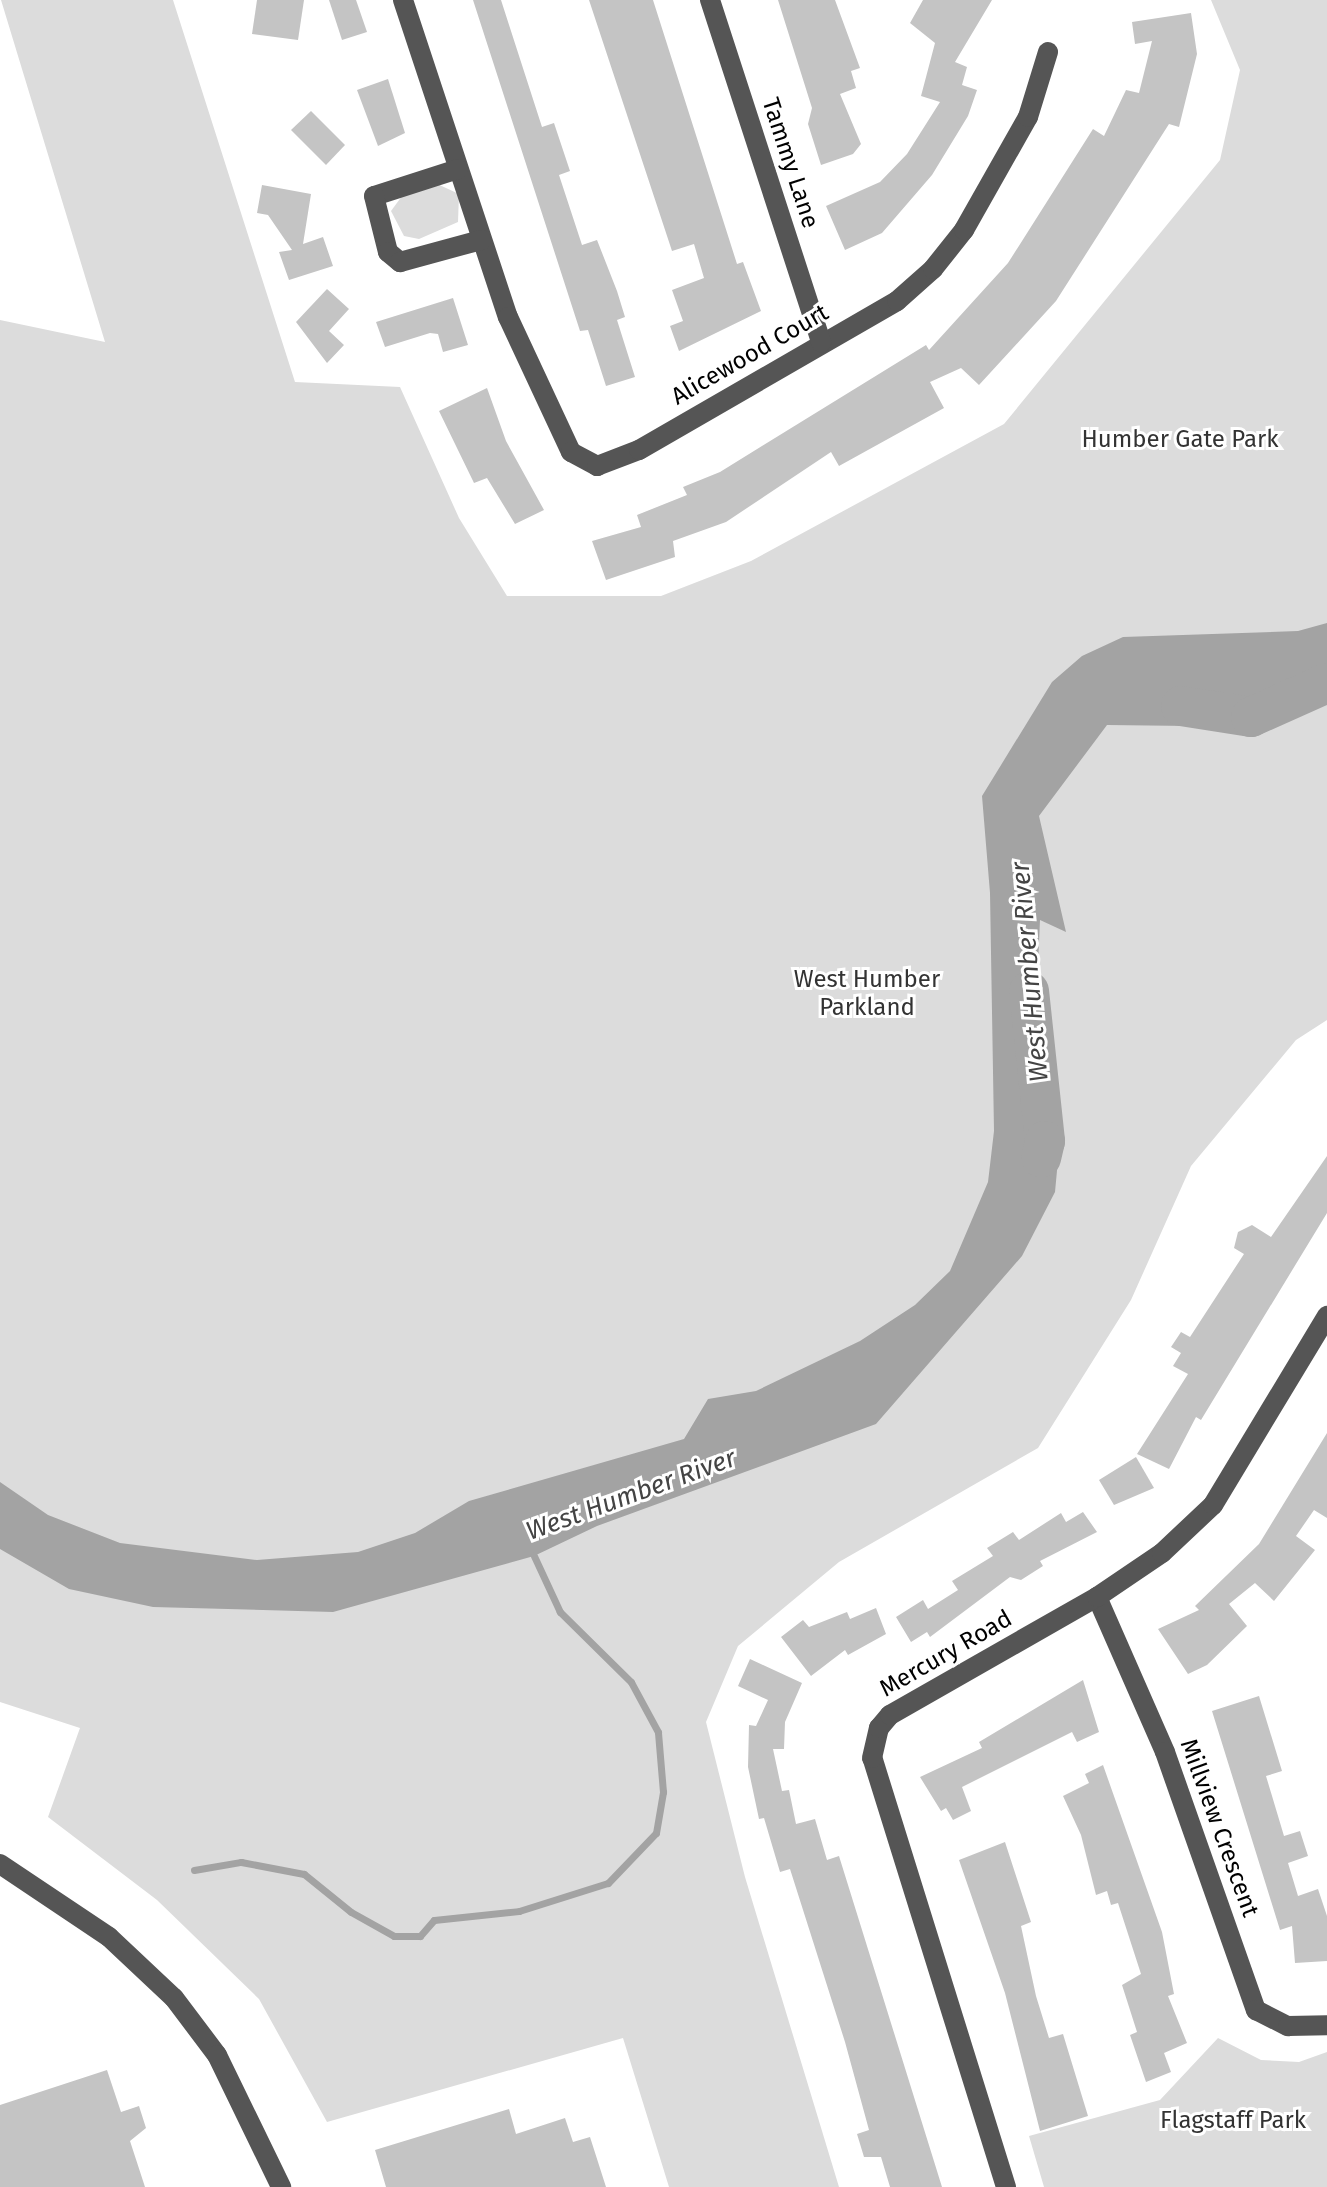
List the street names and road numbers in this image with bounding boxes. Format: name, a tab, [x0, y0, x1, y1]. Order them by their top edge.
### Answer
street label: Tammy Lane	[755, 94, 825, 232]
street label: Alicewood Court	[666, 298, 834, 412]
street label: Mercury Road	[875, 1604, 1017, 1704]
street label: Millview Crescent	[1173, 1735, 1265, 1921]

